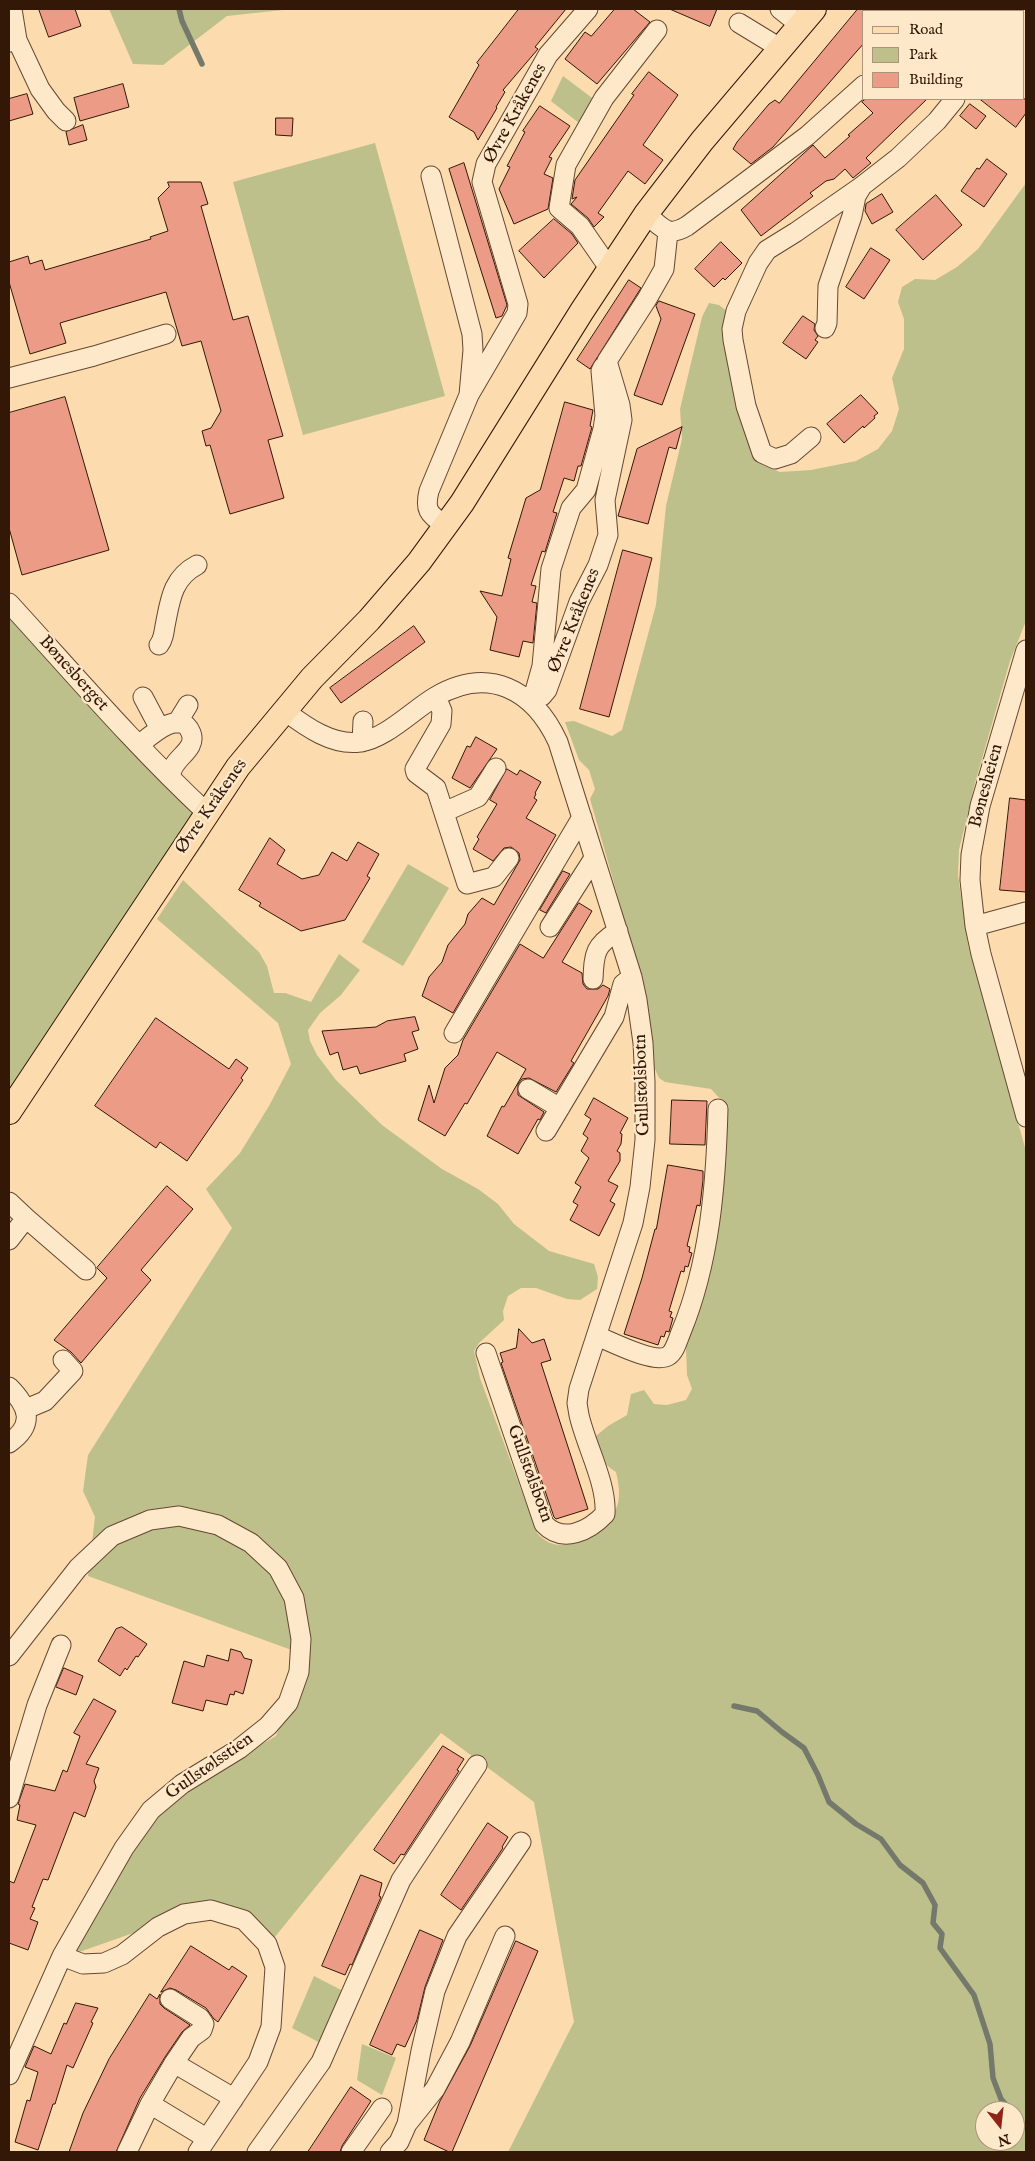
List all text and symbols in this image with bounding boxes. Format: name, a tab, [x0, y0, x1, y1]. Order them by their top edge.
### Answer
legend	[862, 10, 1025, 100]
text: Road	[909, 20, 943, 39]
text: Park	[909, 45, 938, 64]
street label: Øvre Kråkenes	[480, 60, 552, 168]
text: Building	[909, 70, 963, 89]
street label: Øvre Kråkenes	[544, 565, 606, 677]
street label: Bønesberget	[33, 632, 113, 716]
street label: Bønesheien	[965, 742, 1009, 830]
street label: Øvre Kråkenes	[171, 755, 253, 859]
street label: Gullstølsbotn	[630, 1034, 656, 1136]
street label: Gullstølsbotn	[501, 1422, 557, 1526]
street label: Gullstølsstien	[162, 1729, 258, 1805]
north arrow	[975, 2101, 1025, 2151]
text: N	[996, 2129, 1012, 2150]

